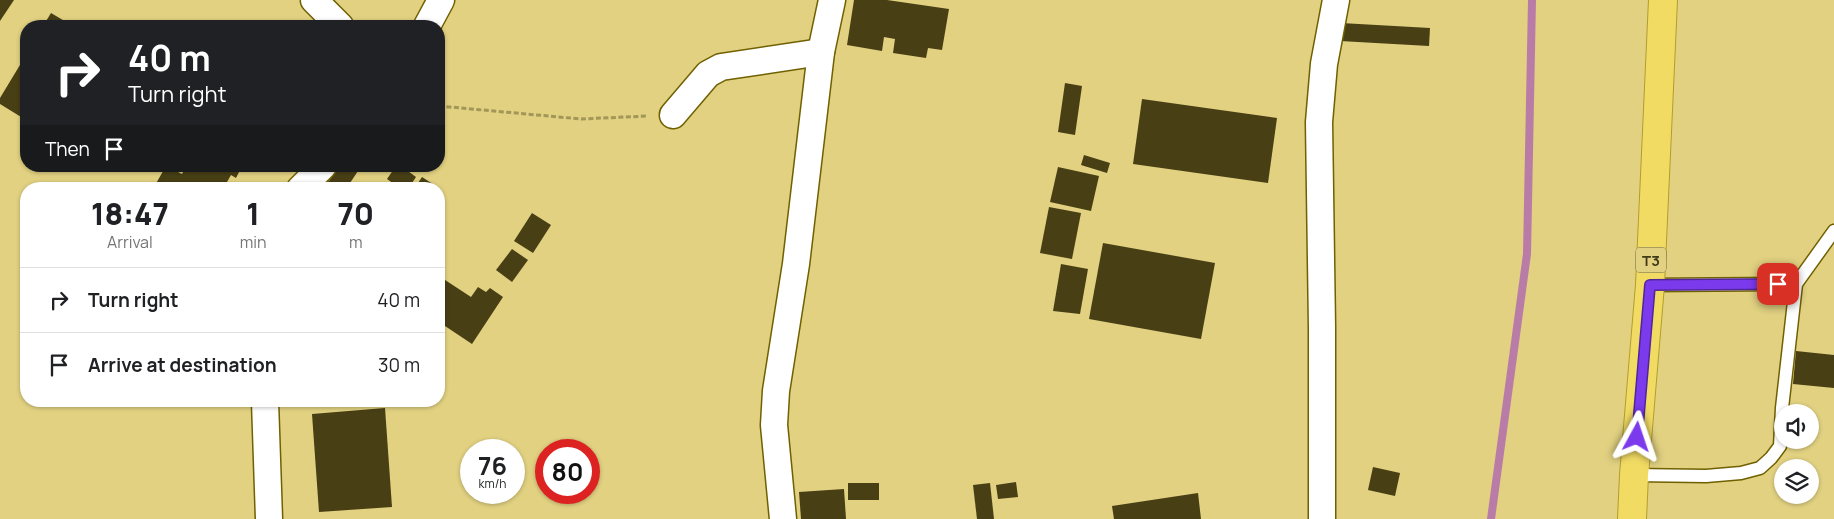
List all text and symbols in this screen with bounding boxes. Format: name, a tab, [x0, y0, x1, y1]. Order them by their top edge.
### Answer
text: 40 m	[128, 34, 211, 82]
icon: right	[45, 40, 110, 105]
text: Turn right	[128, 79, 226, 109]
icon: arrive	[100, 135, 128, 163]
text: Then	[45, 136, 90, 162]
text: 18:47	[91, 193, 169, 234]
text: 1	[246, 193, 260, 234]
text: 70	[337, 193, 374, 234]
text: Arrival	[107, 231, 153, 253]
text: min	[240, 231, 267, 253]
text: m	[349, 231, 363, 253]
road number: T3	[1636, 248, 1666, 272]
pin	[1757, 263, 1799, 305]
icon: arrive	[1764, 270, 1792, 298]
icon: right	[45, 286, 73, 314]
text: Turn right	[88, 287, 178, 313]
text: 40 m	[377, 287, 420, 313]
icon: arrive	[45, 351, 73, 379]
text: Arrive at destination	[88, 352, 277, 378]
text: 30 m	[378, 352, 420, 378]
map controls	[1774, 404, 1819, 504]
button: sound	[1774, 404, 1819, 449]
position arrow	[1610, 410, 1662, 462]
speed limit sign: 80	[535, 439, 600, 504]
text: 76	[478, 448, 507, 483]
button: layers	[1774, 459, 1819, 504]
text: km/h	[479, 475, 506, 492]

